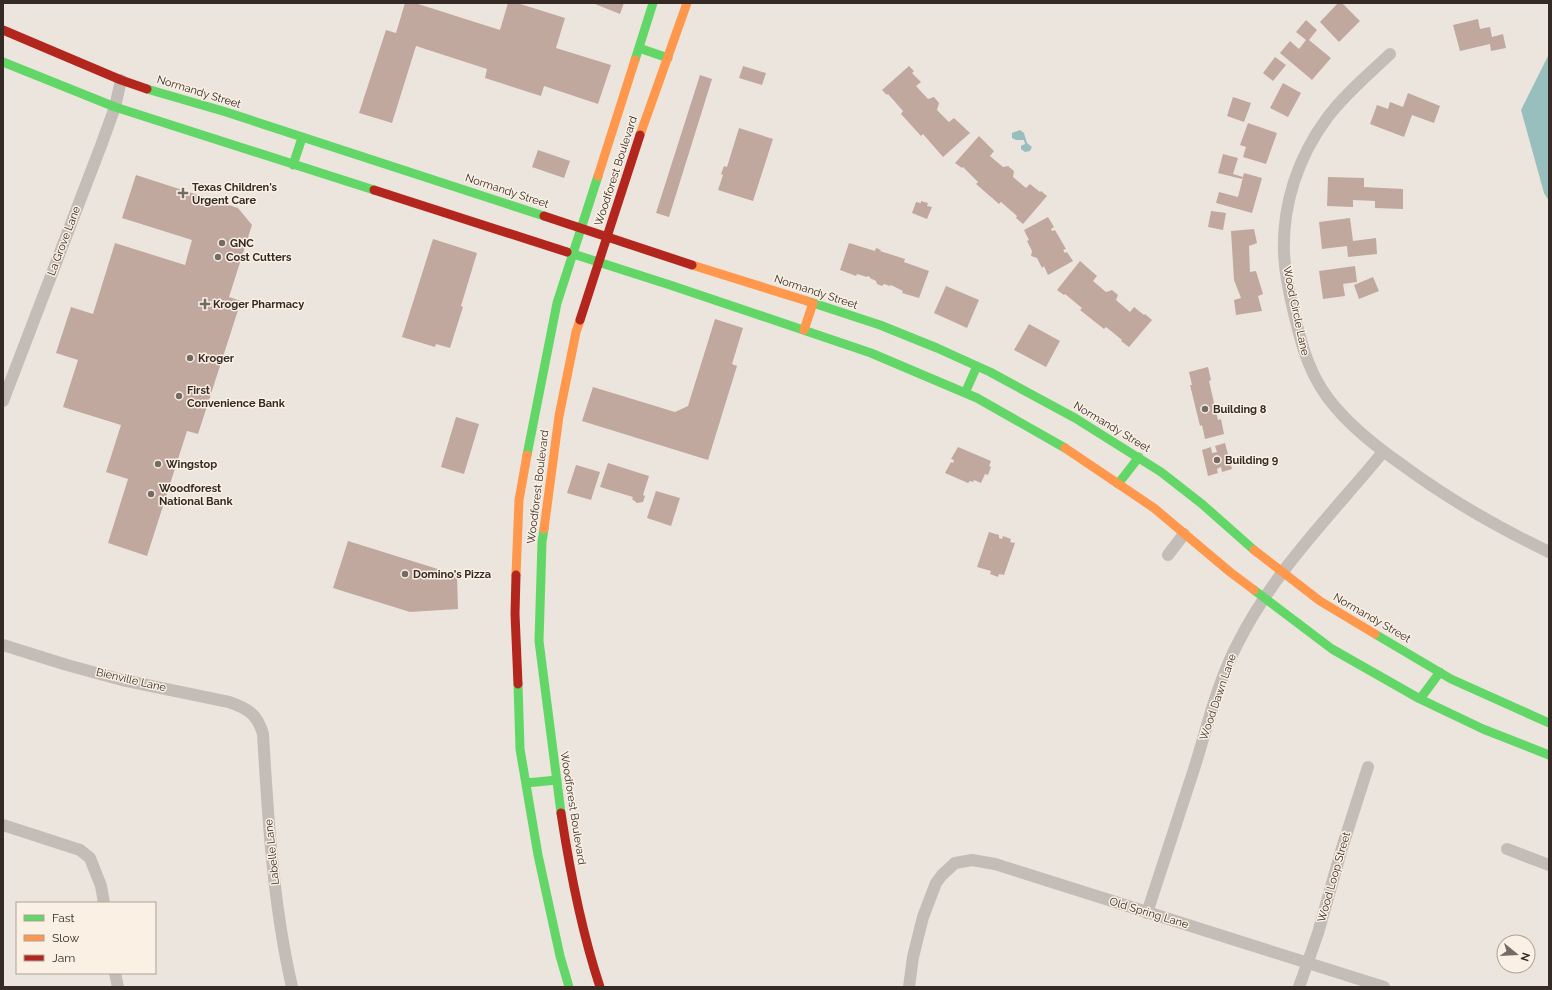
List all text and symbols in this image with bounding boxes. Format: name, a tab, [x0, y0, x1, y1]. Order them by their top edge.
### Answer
street label: Normandy Street	[155, 73, 243, 111]
street label: Woodforest Boulevard	[592, 114, 640, 228]
street label: Normandy Street	[464, 171, 551, 211]
place label: Texas Children's Urgent Care	[192, 181, 278, 207]
marker: Texas Children's Urgent Care	[177, 187, 189, 199]
street label: La Grove Lane	[45, 204, 83, 278]
place label: GNC	[230, 237, 254, 250]
marker: GNC	[217, 238, 227, 248]
place label: Cost Cutters	[226, 251, 292, 264]
marker: Cost Cutters	[213, 252, 223, 262]
street label: Wood Circle Lane	[1280, 265, 1312, 357]
street label: Normandy Street	[773, 272, 860, 312]
place label: Kroger Pharmacy	[213, 298, 304, 311]
marker: Kroger Pharmacy	[200, 299, 210, 309]
place label: Kroger	[198, 352, 235, 365]
marker: Kroger	[185, 353, 195, 363]
place label: First Convenience Bank	[187, 384, 286, 410]
marker: First Convenience Bank	[174, 391, 184, 401]
street label: Normandy Street	[1071, 399, 1153, 455]
place label: Building 8	[1213, 403, 1267, 416]
marker: Building 8	[1200, 404, 1210, 414]
street label: Woodforest Boulevard	[525, 429, 551, 545]
place label: Building 9	[1225, 454, 1279, 467]
marker: Building 9	[1212, 455, 1222, 465]
place label: Wingstop	[166, 458, 217, 471]
marker: Wingstop	[153, 459, 163, 469]
place label: Woodforest National Bank	[159, 482, 234, 508]
marker: Woodforest National Bank	[146, 489, 156, 499]
place label: Domino's Pizza	[413, 568, 491, 581]
marker: Domino's Pizza	[400, 569, 410, 579]
street label: Normandy Street	[1331, 591, 1413, 646]
street label: Wood Dawn Lane	[1197, 652, 1239, 742]
street label: Bienville Lane	[95, 666, 168, 694]
street label: Woodforest Boulevard	[558, 750, 588, 866]
street label: Labelle Lane	[262, 818, 282, 886]
street label: Wood Loop Street	[1315, 830, 1353, 923]
street label: Old Spring Lane	[1108, 895, 1191, 931]
legend	[16, 902, 156, 974]
text: Fast	[52, 911, 75, 925]
text: Slow	[52, 931, 79, 945]
north arrow	[1496, 934, 1536, 974]
text: Jam	[52, 951, 75, 965]
text: N	[1518, 951, 1533, 963]

